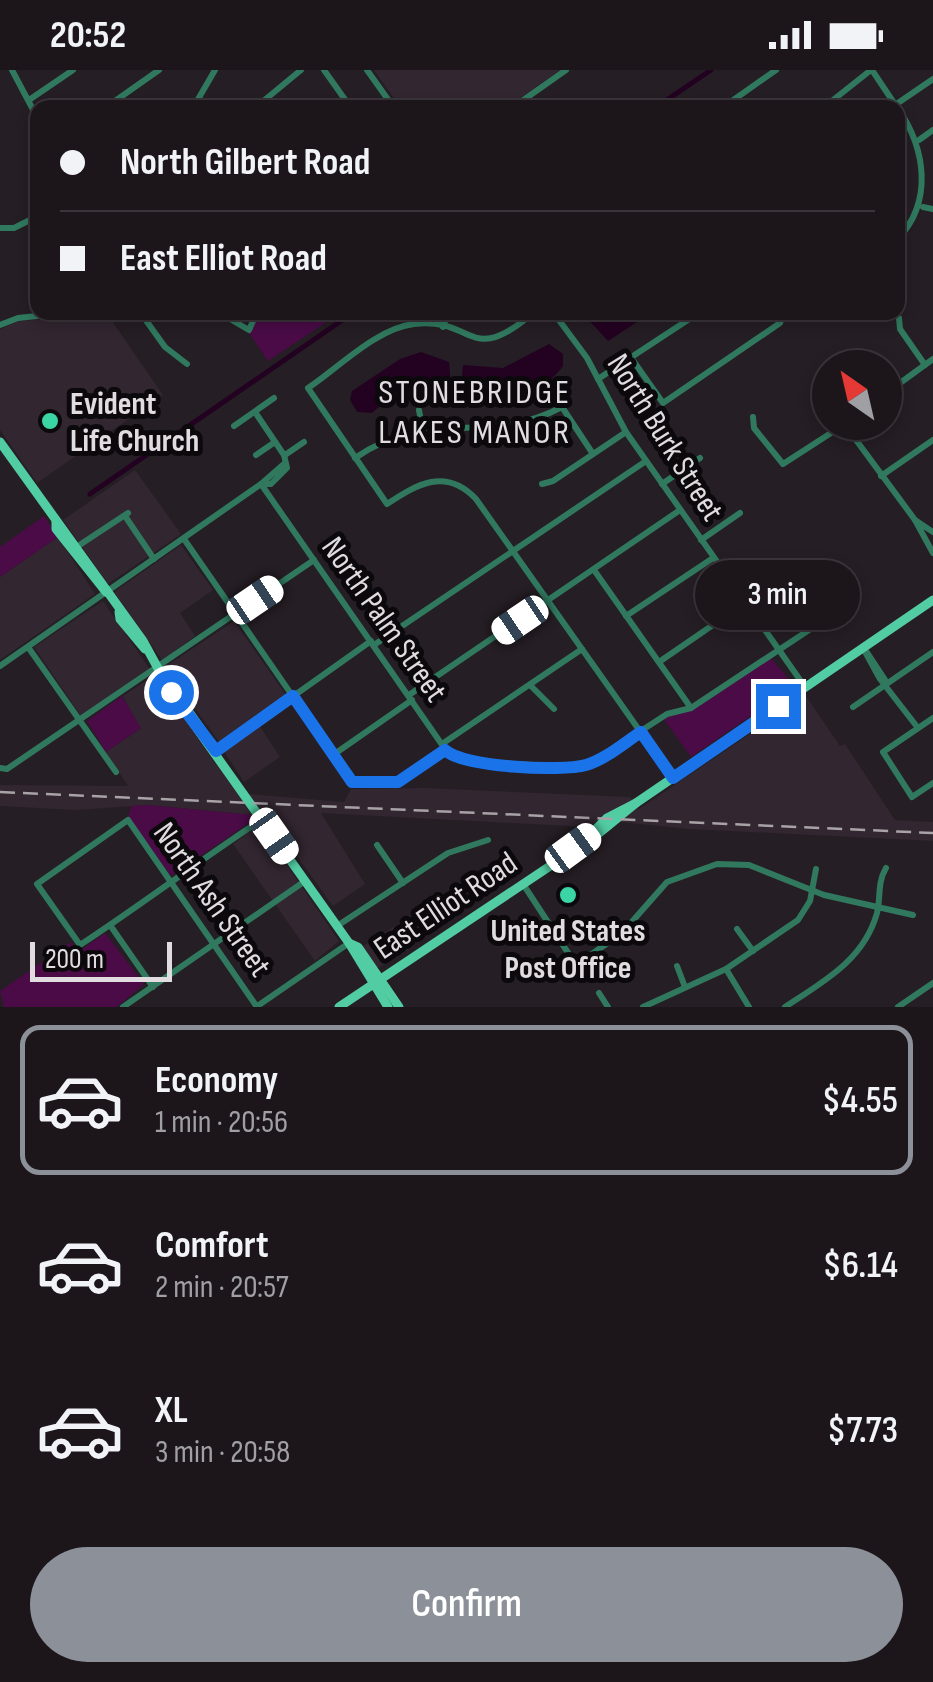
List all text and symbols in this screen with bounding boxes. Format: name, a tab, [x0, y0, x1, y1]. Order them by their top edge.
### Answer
text: 20:52	[50, 13, 126, 58]
text: North Gilbert Road	[120, 140, 370, 185]
text: East Elliot Road	[120, 236, 327, 281]
street label: North Burk Street	[598, 347, 731, 528]
north arrow	[812, 350, 902, 440]
map controls	[812, 350, 902, 440]
district label: STONEBRIDGE LAKES MANOR	[378, 371, 572, 454]
place label: Evident Life Church	[70, 385, 199, 461]
marker: Evident Life Church	[39, 410, 61, 432]
street label: North Palm Street	[313, 530, 455, 710]
callout: 3 min	[696, 561, 860, 631]
car	[222, 571, 288, 629]
text: 3 min	[747, 575, 808, 614]
car	[487, 591, 553, 649]
route start	[149, 670, 194, 715]
route end	[756, 684, 801, 729]
car	[245, 803, 303, 869]
street label: North Ash Street	[144, 815, 279, 984]
car	[540, 818, 606, 878]
street label: East Elliot Road	[367, 844, 525, 968]
marker: United States Post Office	[557, 884, 579, 906]
place label: United States Post Office	[491, 912, 645, 988]
scale bar	[30, 937, 172, 981]
text: 200 m	[45, 943, 104, 976]
icon: car	[35, 1055, 125, 1145]
text: Economy	[155, 1058, 278, 1103]
text: $4.55	[822, 1078, 898, 1123]
text: 1 min · 20:56	[155, 1103, 288, 1142]
icon: car	[35, 1220, 125, 1310]
text: Comfort	[155, 1223, 269, 1268]
text: $6.14	[822, 1243, 898, 1288]
text: 2 min · 20:57	[155, 1268, 289, 1307]
icon: car	[35, 1385, 125, 1475]
text: XL	[155, 1388, 188, 1433]
text: $7.73	[827, 1408, 898, 1453]
text: 3 min · 20:58	[155, 1433, 290, 1472]
button: Confirm	[30, 1547, 903, 1662]

